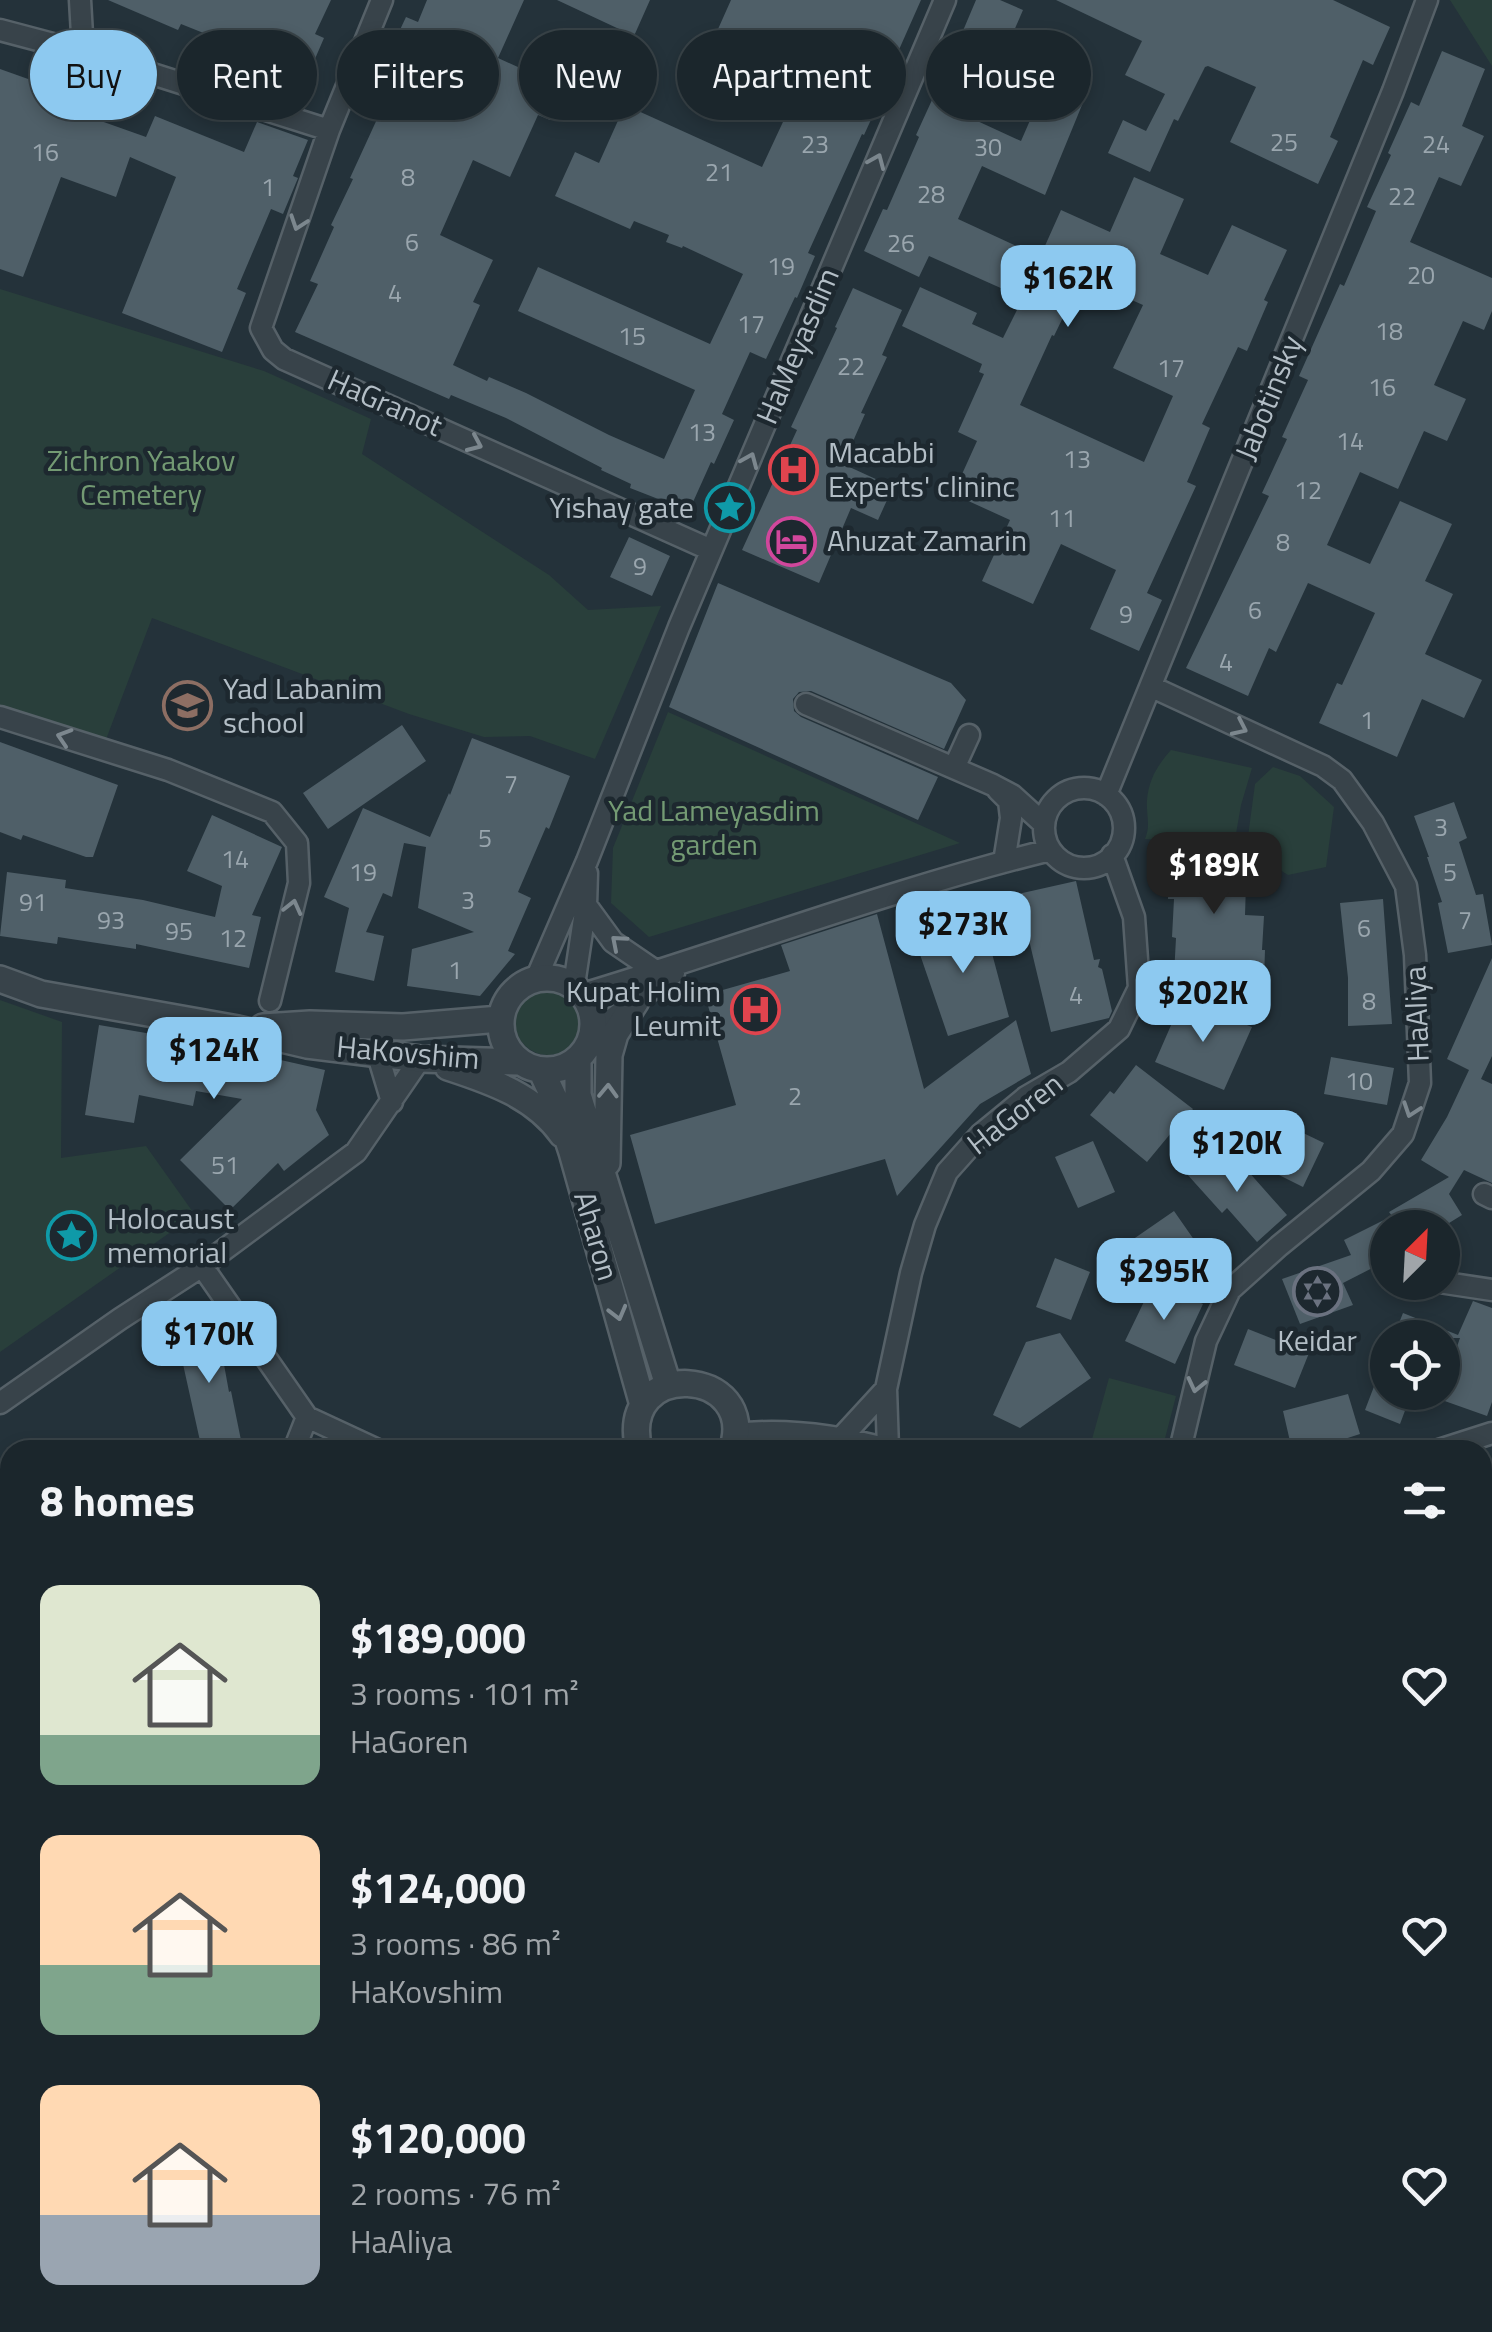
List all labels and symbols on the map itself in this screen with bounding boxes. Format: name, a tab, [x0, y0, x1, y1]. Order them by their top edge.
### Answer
house number: 25	[1270, 123, 1298, 161]
house number: 23	[801, 125, 829, 163]
house number: 24	[1422, 125, 1450, 163]
house number: 30	[974, 128, 1002, 166]
house number: 16	[31, 133, 59, 171]
house number: 21	[705, 153, 733, 191]
one-way arrow	[865, 153, 885, 171]
house number: 8	[401, 158, 415, 196]
house number: 1	[261, 168, 275, 206]
house number: 28	[917, 175, 945, 213]
house number: 22	[1388, 177, 1416, 215]
one-way arrow	[289, 213, 309, 230]
house number: 6	[405, 223, 419, 261]
house number: 26	[887, 224, 915, 262]
pin: $162K	[998, 245, 1138, 330]
house number: 19	[767, 247, 795, 285]
house number: 20	[1407, 256, 1435, 294]
street label: HaMeyasdim	[743, 260, 851, 431]
house number: 4	[388, 274, 402, 312]
house number: 17	[737, 305, 765, 343]
house number: 18	[1375, 312, 1403, 350]
house number: 15	[618, 317, 646, 355]
street label: Jabotinsky	[1222, 328, 1314, 467]
house number: 22	[837, 347, 865, 385]
house number: 17	[1157, 349, 1185, 387]
street label: HaGranot	[321, 356, 451, 448]
house number: 16	[1368, 368, 1396, 406]
house number: 13	[688, 413, 716, 451]
house number: 14	[1336, 422, 1364, 460]
place label: Macabbi Experts' clininc	[828, 429, 1015, 509]
one-way arrow	[465, 432, 483, 452]
park label: Zichron Yaakov Cemetery	[47, 437, 235, 517]
house number: 13	[1063, 440, 1091, 478]
hospital icon: Macabbi Experts' clininc	[767, 444, 819, 496]
one-way arrow	[738, 452, 758, 470]
house number: 12	[1294, 471, 1322, 509]
place icon: Yishay gate	[703, 482, 755, 534]
place label: Yishay gate	[549, 484, 694, 530]
house number: 11	[1048, 499, 1076, 537]
hotel icon: Ahuzat Zamarin	[766, 515, 818, 567]
place label: Ahuzat Zamarin	[827, 517, 1027, 563]
house number: 8	[1276, 523, 1290, 561]
house number: 9	[633, 547, 647, 585]
house number: 6	[1248, 591, 1262, 629]
house number: 9	[1119, 595, 1133, 633]
house number: 4	[1219, 643, 1233, 681]
place label: Yad Labanim school	[223, 665, 383, 745]
school or university icon: Yad Labanim school	[162, 680, 214, 732]
house number: 1	[1360, 701, 1374, 739]
one-way arrow	[1230, 715, 1248, 735]
one-way arrow	[56, 728, 73, 749]
house number: 7	[504, 765, 518, 803]
park label: Yad Lameyasdim garden	[608, 787, 820, 867]
house number: 3	[1434, 808, 1448, 846]
house number: 5	[478, 819, 492, 857]
pin: $189K	[1144, 832, 1284, 917]
house number: 14	[221, 840, 249, 878]
house number: 19	[349, 853, 377, 891]
house number: 5	[1443, 853, 1457, 891]
house number: 3	[461, 881, 475, 919]
house number: 91	[19, 883, 47, 921]
pin: $273K	[893, 891, 1033, 976]
one-way arrow	[282, 899, 303, 916]
house number: 93	[97, 901, 125, 939]
house number: 7	[1458, 901, 1472, 939]
house number: 6	[1357, 909, 1371, 947]
house number: 95	[165, 912, 193, 950]
house number: 12	[219, 919, 247, 957]
one-way arrow	[611, 936, 630, 954]
house number: 1	[448, 951, 462, 989]
pin: $202K	[1133, 960, 1273, 1045]
street label: HaAliya	[1391, 965, 1441, 1063]
place label: Kupat Holim Leumit	[566, 968, 721, 1048]
house number: 4	[1069, 976, 1083, 1014]
house number: 8	[1362, 982, 1376, 1020]
hospital icon: Kupat Holim Leumit	[730, 983, 782, 1035]
pin: $124K	[144, 1017, 284, 1102]
street label: HaKovshim	[335, 1023, 482, 1081]
street label: HaGoren	[957, 1061, 1072, 1165]
house number: 10	[1345, 1062, 1373, 1100]
house number: 2	[788, 1077, 802, 1115]
one-way arrow	[597, 1083, 618, 1099]
one-way arrow	[1402, 1100, 1423, 1117]
pin: $120K	[1167, 1110, 1307, 1195]
house number: 51	[211, 1146, 239, 1184]
street label: Aharon	[562, 1186, 632, 1286]
place label: Holocaust memorial	[107, 1195, 235, 1275]
place icon: Holocaust memorial	[46, 1210, 98, 1262]
north arrow	[1370, 1210, 1460, 1300]
pin: $295K	[1094, 1238, 1234, 1323]
synagogue icon: Keidar	[1291, 1266, 1343, 1318]
pin: $170K	[139, 1301, 279, 1386]
one-way arrow	[606, 1304, 627, 1321]
place label: Keidar	[1277, 1317, 1357, 1363]
one-way arrow	[1187, 1376, 1208, 1393]

